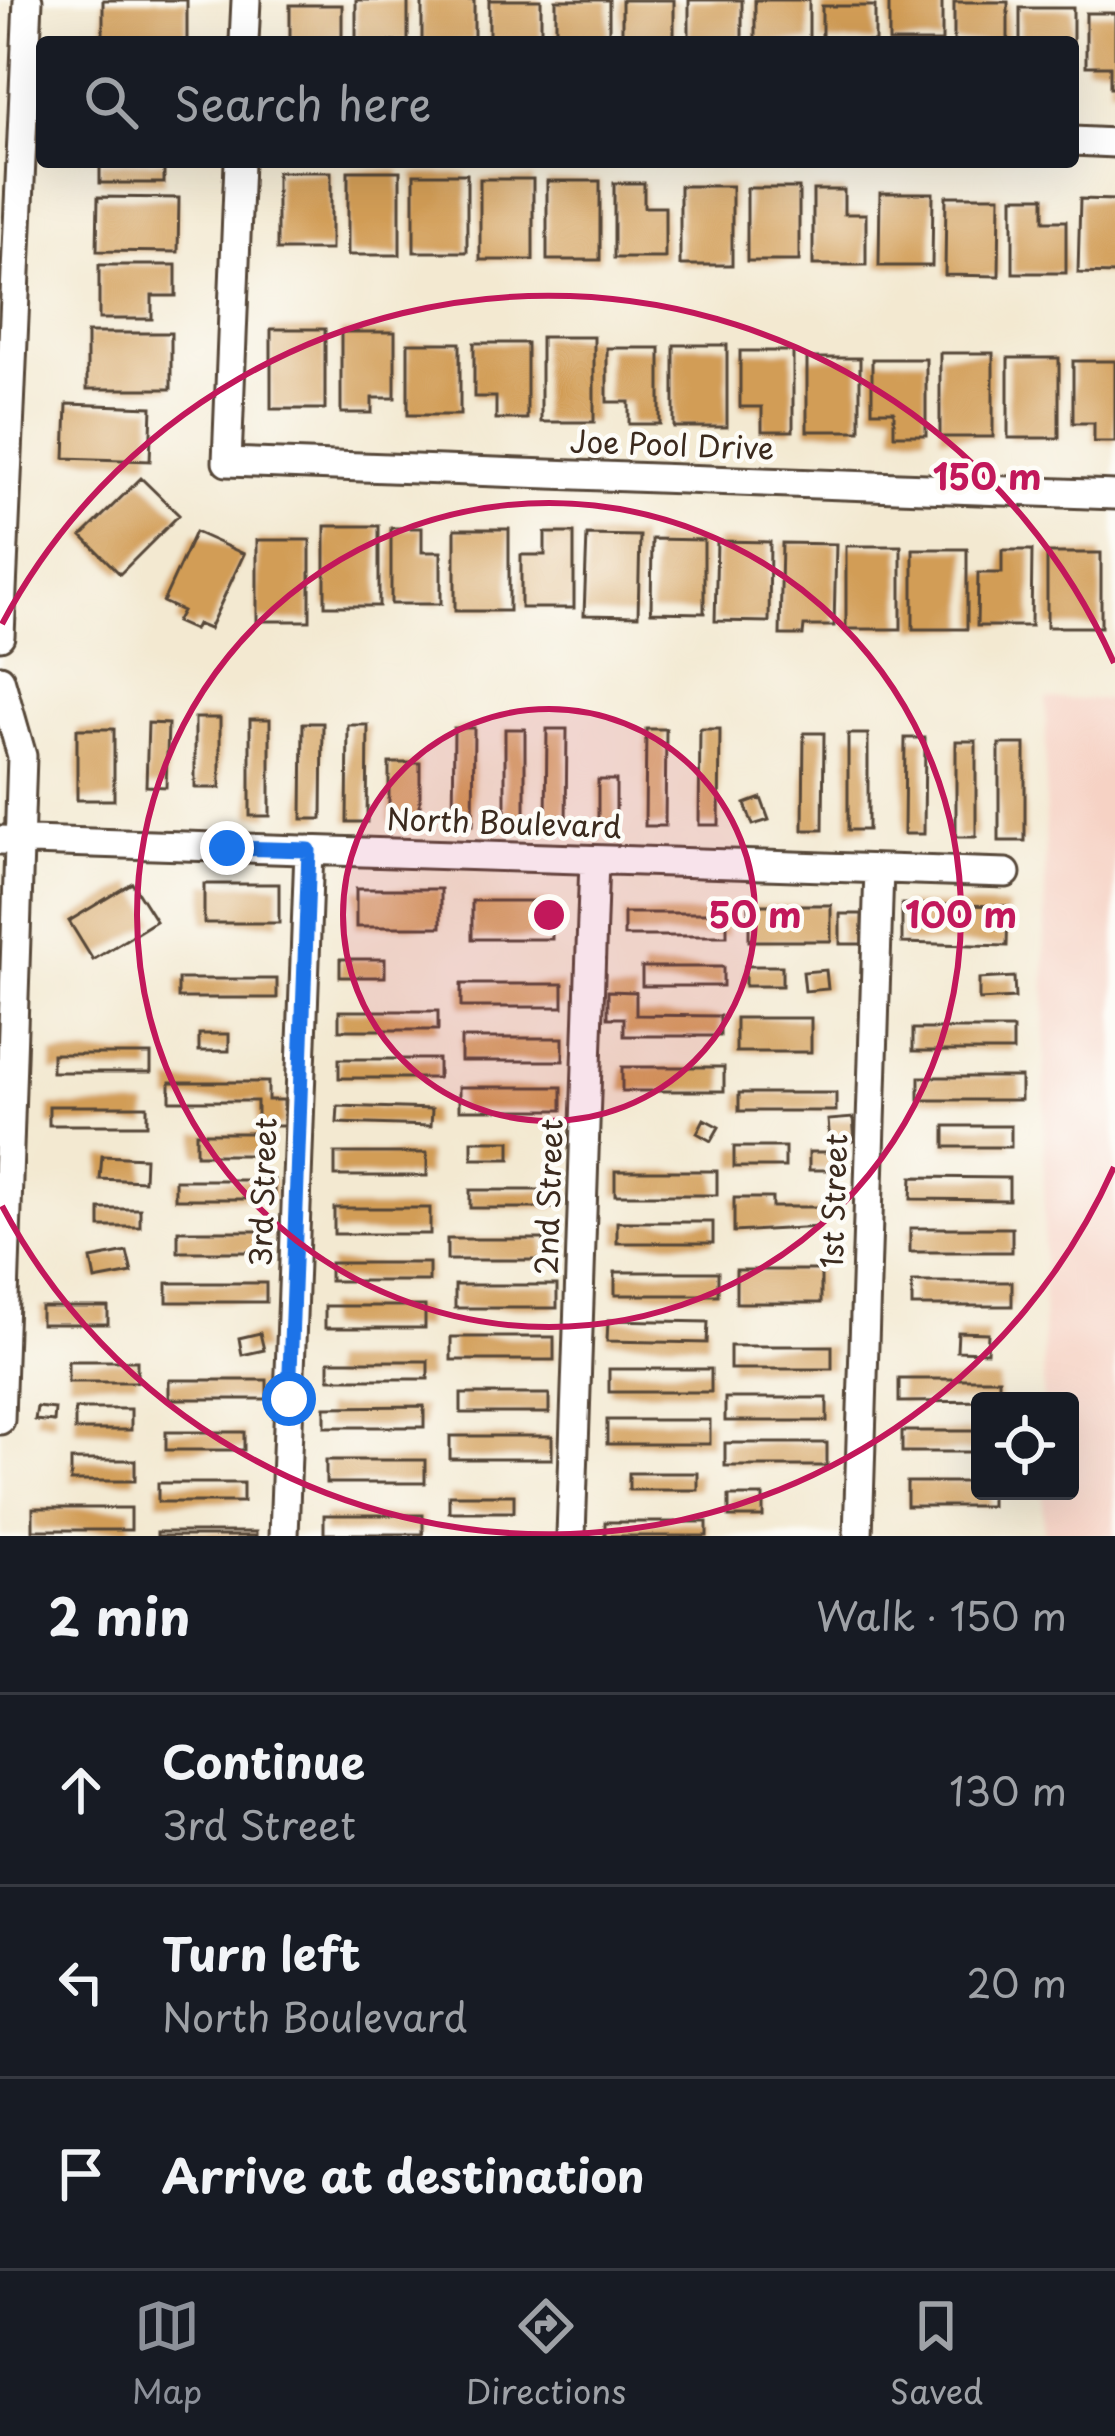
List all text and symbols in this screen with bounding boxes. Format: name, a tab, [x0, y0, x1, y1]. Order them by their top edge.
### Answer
search box	[36, 36, 1079, 168]
text: Search here	[174, 68, 431, 136]
icon: search	[78, 69, 144, 135]
street label: Joe Pool Drive	[569, 417, 775, 470]
text: 150 m	[932, 448, 1042, 502]
street label: North Boulevard	[386, 795, 622, 848]
route end	[200, 821, 254, 875]
text: 50 m	[708, 886, 802, 940]
text: 100 m	[905, 886, 1017, 940]
centre of rings	[528, 894, 570, 936]
street label: 3rd Street	[236, 1117, 287, 1267]
street label: 2nd Street	[522, 1118, 573, 1276]
street label: 1st Street	[808, 1133, 857, 1269]
route start	[262, 1372, 316, 1426]
map controls	[971, 1392, 1079, 1500]
button: locate	[971, 1392, 1079, 1500]
text: 2 min	[48, 1576, 190, 1653]
text: Walk · 150 m	[816, 1585, 1067, 1644]
text: Continue	[162, 1726, 365, 1794]
icon: ahead	[48, 1757, 114, 1823]
text: 130 m	[949, 1760, 1067, 1819]
text: 3rd Street	[162, 1794, 356, 1853]
text: Turn left	[162, 1918, 361, 1986]
icon: left	[48, 1949, 114, 2015]
text: 20 m	[966, 1952, 1067, 2011]
text: North Boulevard	[162, 1986, 467, 2045]
text: Arrive at destination	[162, 2140, 645, 2208]
icon: arrive	[48, 2141, 114, 2207]
tab: Map	[132, 2293, 202, 2415]
tab: Directions	[466, 2293, 626, 2415]
tab: Saved	[890, 2293, 983, 2415]

